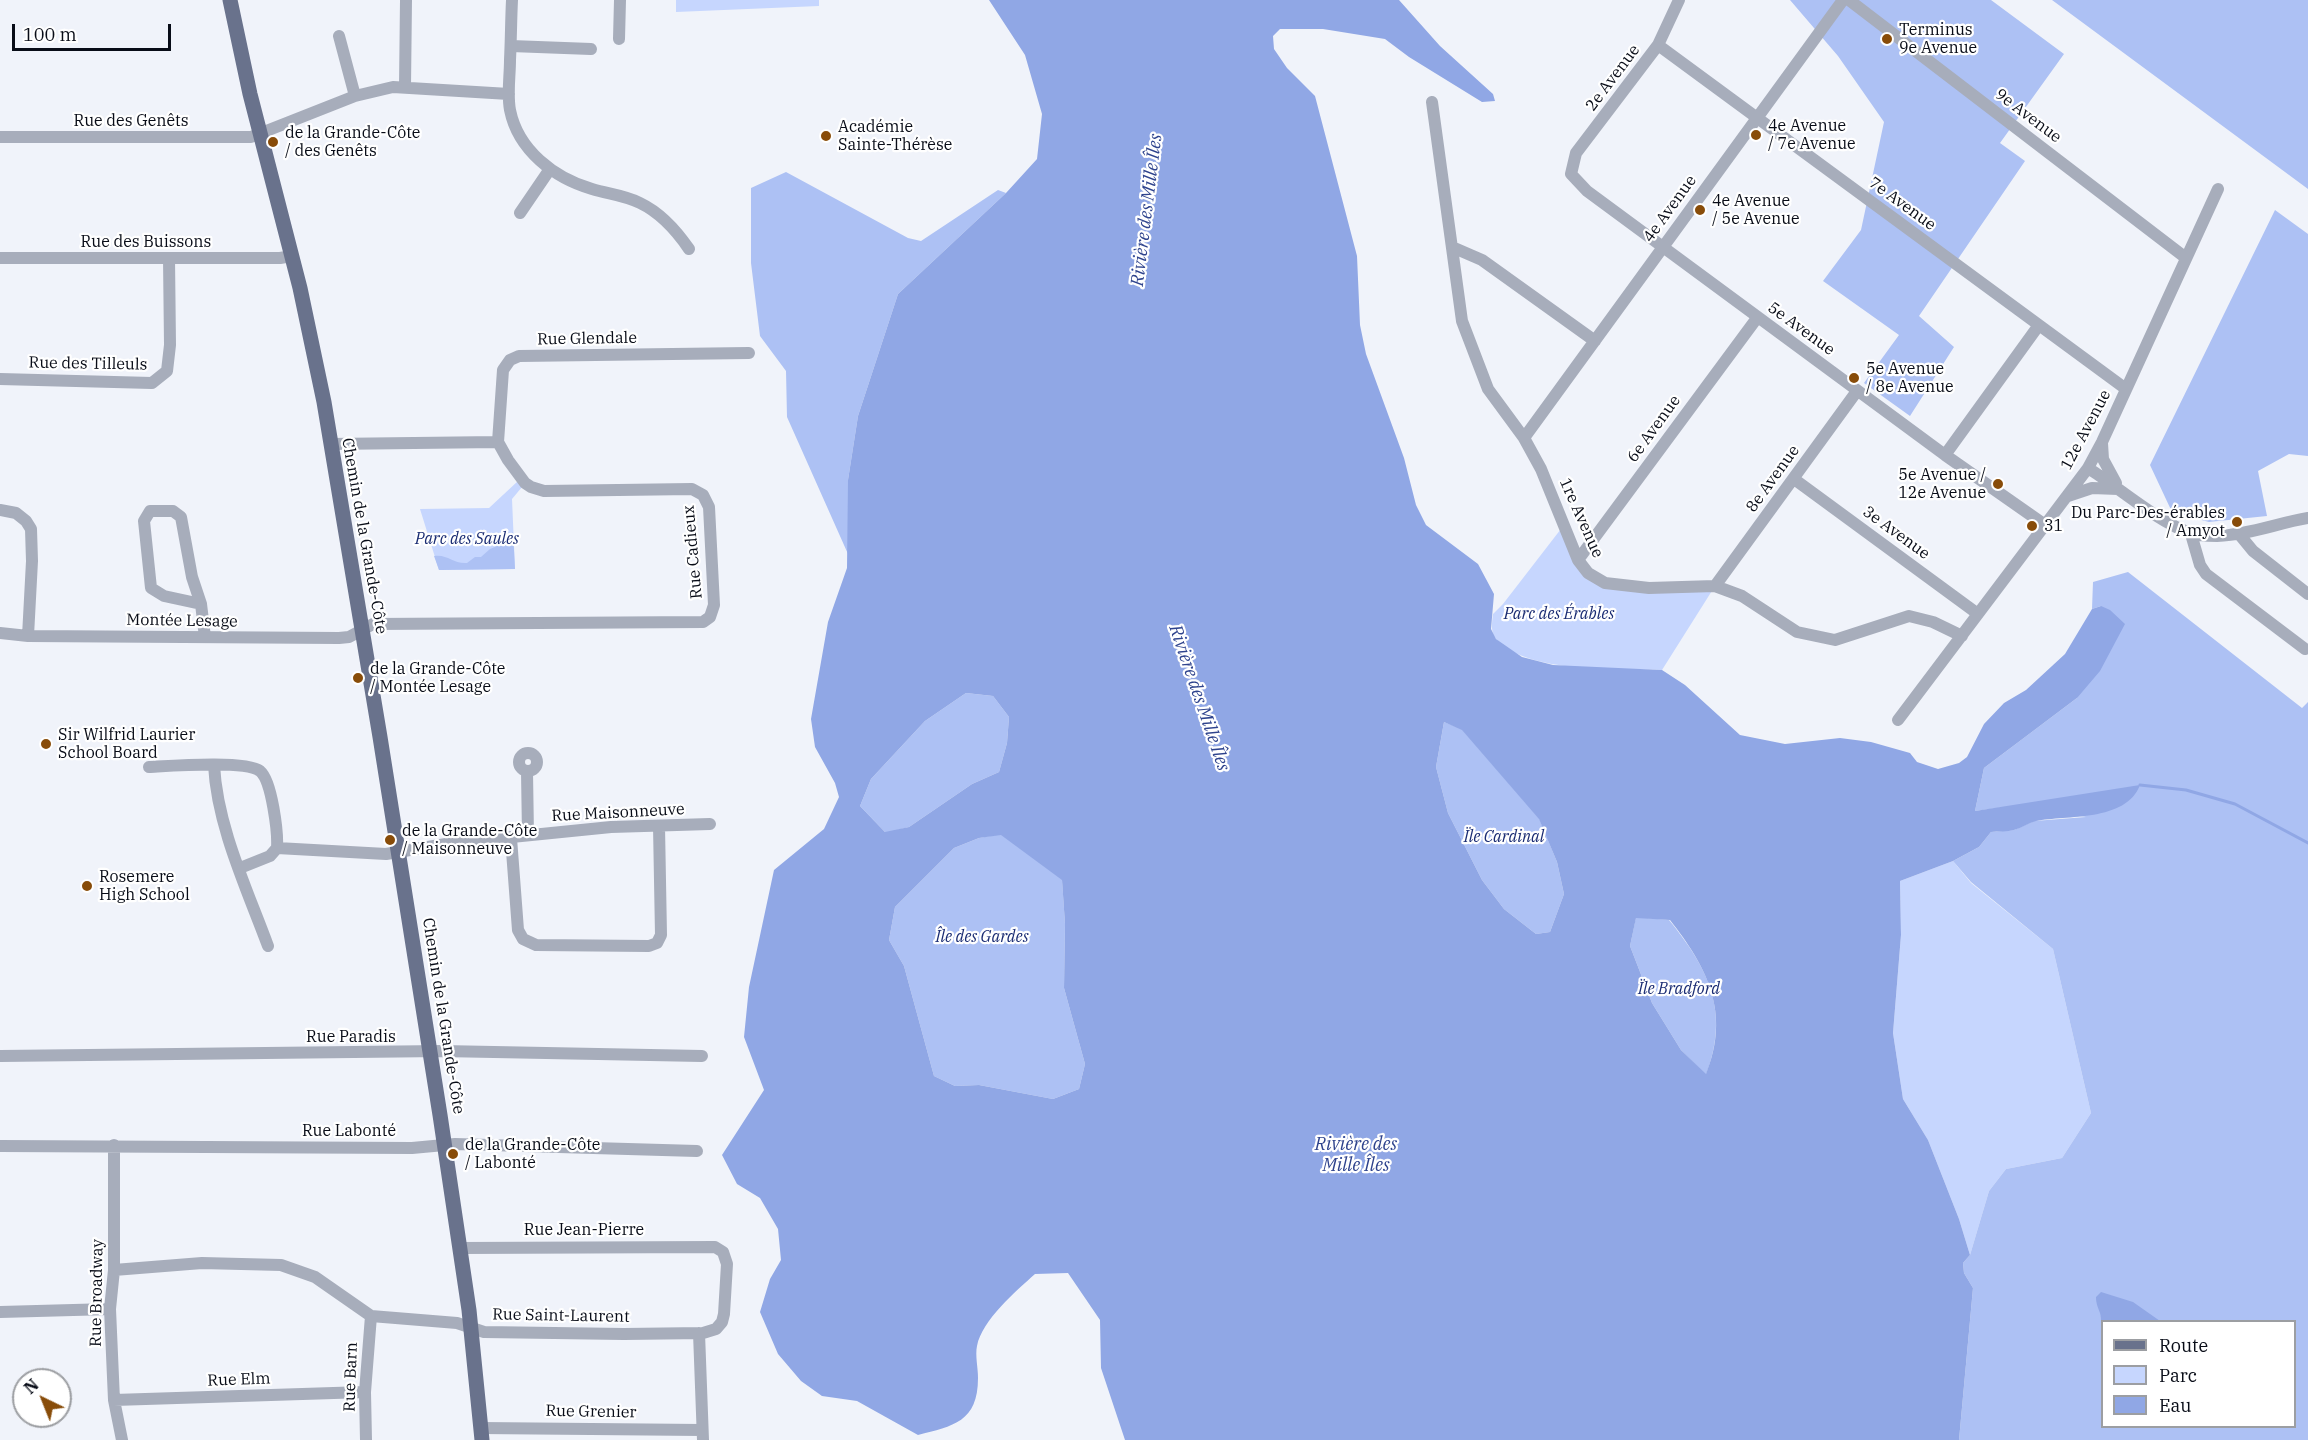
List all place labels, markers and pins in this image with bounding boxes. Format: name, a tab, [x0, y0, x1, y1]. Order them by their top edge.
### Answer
place label: Terminus 9e Avenue	[1899, 20, 1977, 58]
marker: Terminus 9e Avenue	[1880, 32, 1894, 46]
place label: 4e Avenue / 7e Avenue	[1768, 116, 1856, 154]
place label: Académie Sainte-Thérèse	[838, 117, 952, 155]
place label: de la Grande-Côte / des Genêts	[285, 123, 420, 161]
marker: 4e Avenue / 7e Avenue	[1749, 128, 1763, 142]
marker: Académie Sainte-Thérèse	[819, 129, 833, 143]
marker: de la Grande-Côte / des Genêts	[266, 135, 280, 149]
place label: 4e Avenue / 5e Avenue	[1712, 191, 1800, 229]
marker: 4e Avenue / 5e Avenue	[1693, 203, 1707, 217]
place label: 5e Avenue / 8e Avenue	[1866, 359, 1954, 397]
marker: 5e Avenue / 8e Avenue	[1847, 371, 1861, 385]
place label: 5e Avenue / 12e Avenue	[1898, 465, 1986, 503]
marker: 5e Avenue / 12e Avenue	[1991, 477, 2005, 491]
place label: Du Parc-Des-érables / Amyot	[2071, 503, 2225, 541]
marker: Du Parc-Des-érables / Amyot	[2230, 515, 2244, 529]
place label: 31	[2044, 516, 2063, 536]
marker: 31	[2025, 519, 2039, 533]
place label: de la Grande-Côte / Montée Lesage	[370, 659, 505, 697]
marker: de la Grande-Côte / Montée Lesage	[351, 671, 365, 685]
place label: Sir Wilfrid Laurier School Board	[58, 725, 195, 763]
marker: Sir Wilfrid Laurier School Board	[39, 737, 53, 751]
place label: de la Grande-Côte / Maisonneuve	[402, 821, 537, 859]
marker: de la Grande-Côte / Maisonneuve	[383, 833, 397, 847]
place label: Rosemere High School	[99, 867, 190, 905]
marker: Rosemere High School	[80, 879, 94, 893]
place label: de la Grande-Côte / Labonté	[465, 1135, 600, 1173]
marker: de la Grande-Côte / Labonté	[446, 1147, 460, 1161]

